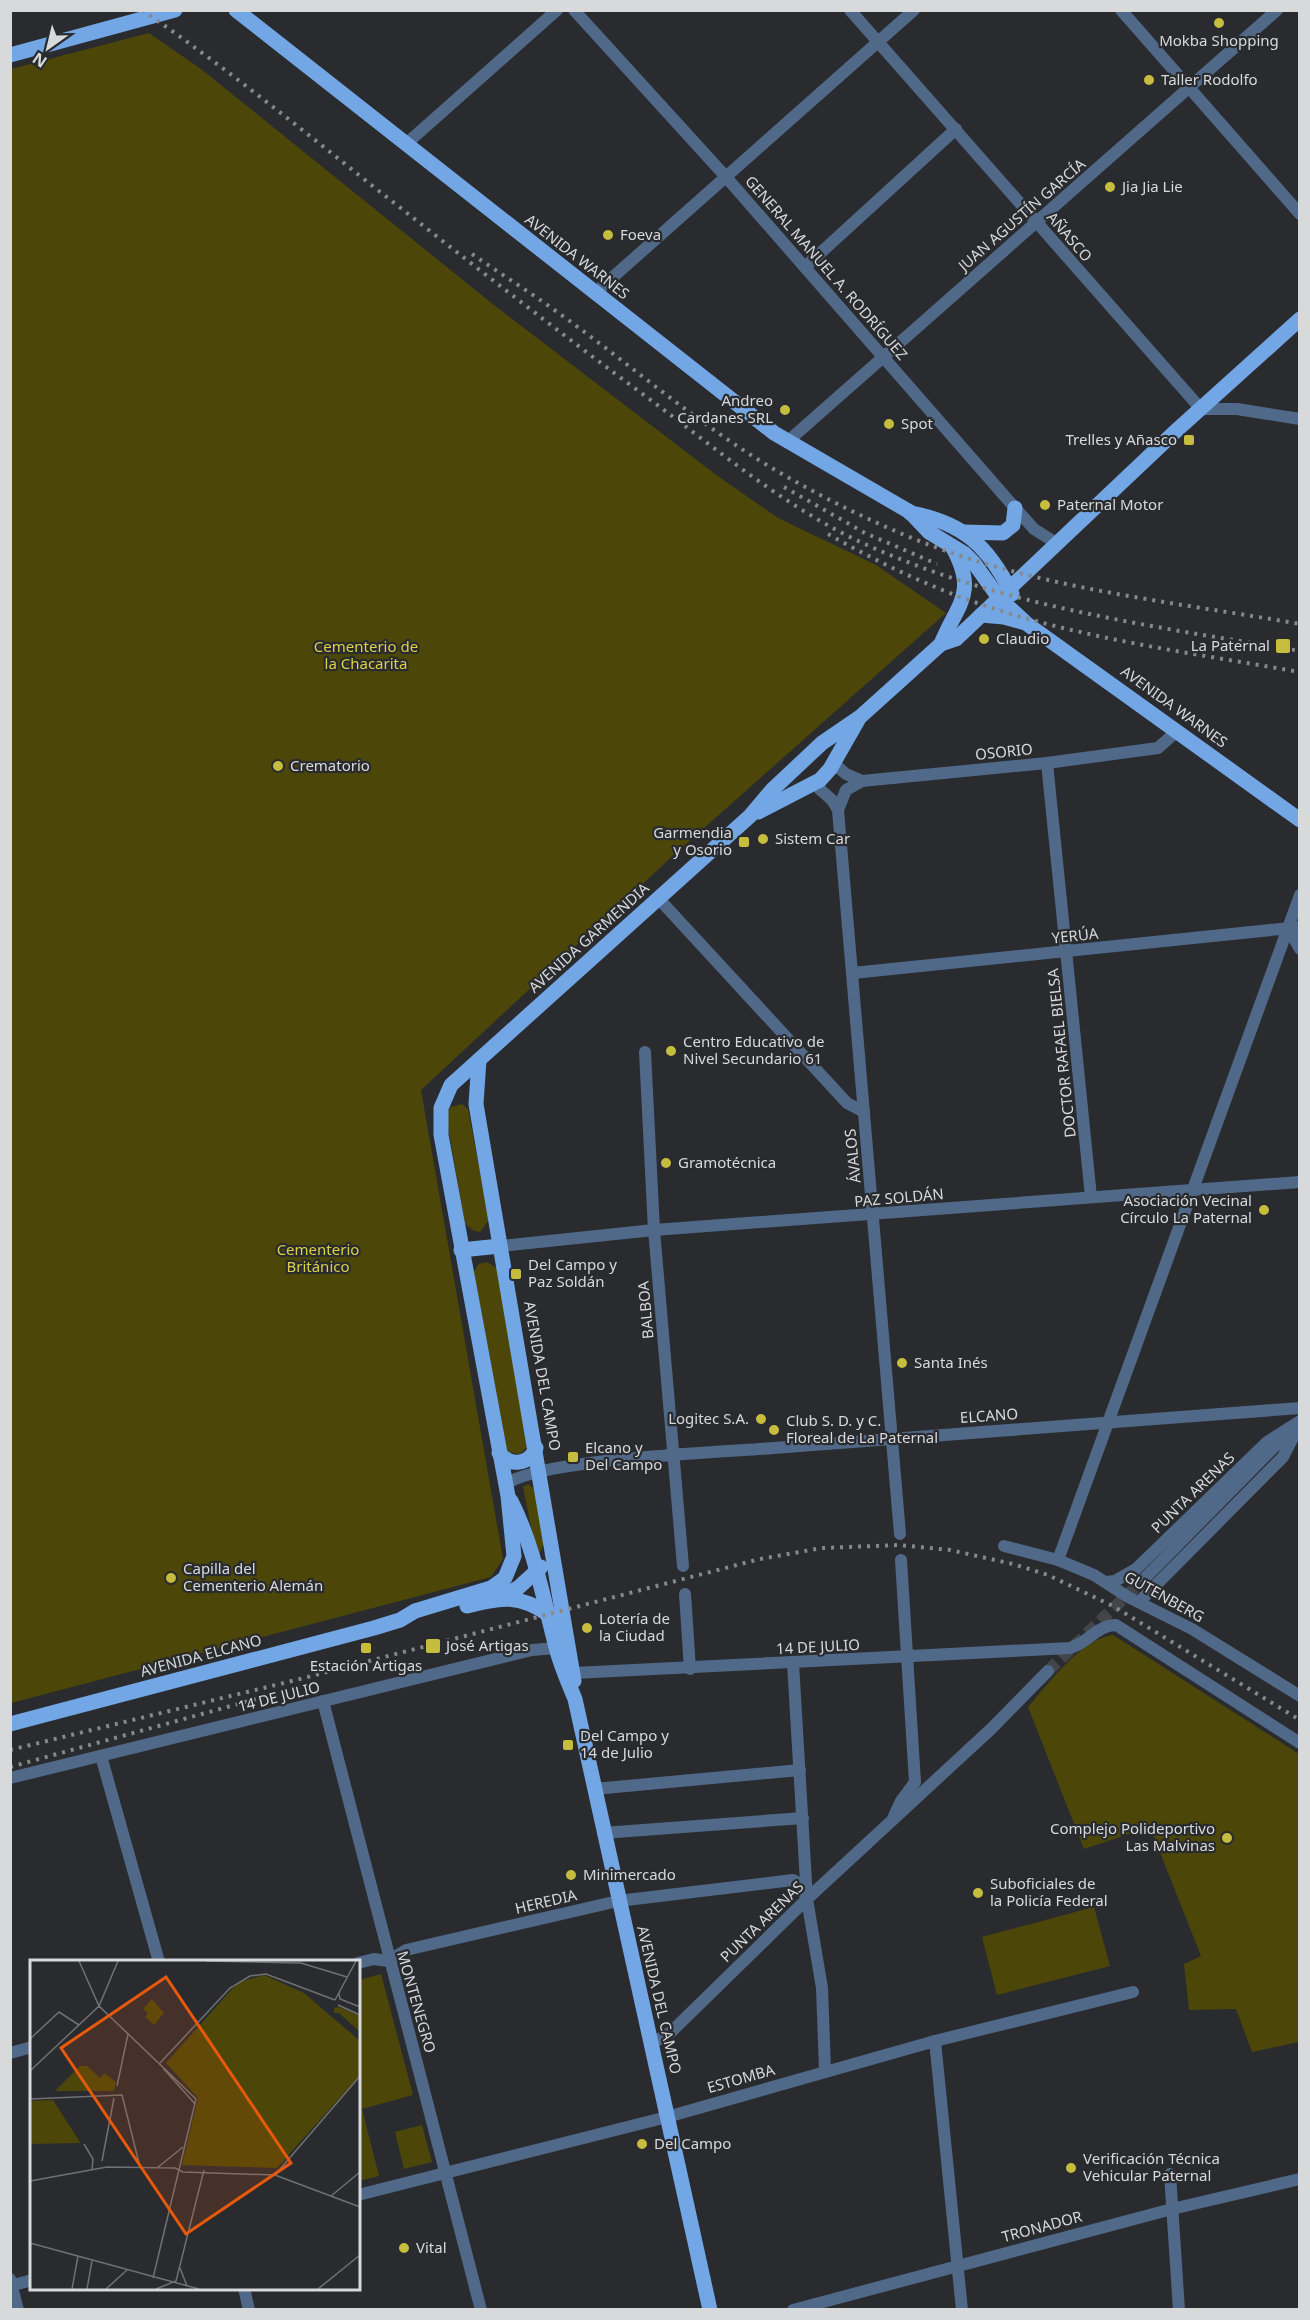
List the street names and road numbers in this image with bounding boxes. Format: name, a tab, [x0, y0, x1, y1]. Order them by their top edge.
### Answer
street label: JUAN AGUSTÍN GARCÍA	[952, 153, 1089, 276]
street label: GENERAL MANUEL A. RODRÍGUEZ	[741, 171, 912, 364]
street label: AÑASCO	[1043, 207, 1097, 265]
street label: AVENIDA WARNES	[521, 209, 634, 303]
street label: AVENIDA WARNES	[1117, 661, 1232, 752]
street label: OSORIO	[974, 738, 1034, 764]
street label: AVENIDA GARMENDIA	[524, 877, 653, 997]
street label: YERÚA	[1051, 923, 1100, 947]
street label: DOCTOR RAFAEL BIELSA	[1042, 967, 1080, 1139]
street label: ÁVALOS	[839, 1128, 865, 1184]
street label: PAZ SOLDÁN	[853, 1183, 945, 1211]
street label: BALBOA	[632, 1280, 657, 1340]
street label: AVENIDA DEL CAMPO	[520, 1300, 566, 1452]
street label: ELCANO	[959, 1403, 1019, 1427]
street label: PUNTA ARENAS	[1146, 1447, 1238, 1537]
street label: GUTENBERG	[1121, 1566, 1208, 1626]
street label: AVENIDA ELCANO	[138, 1629, 264, 1681]
street label: 14 DE JULIO	[775, 1634, 860, 1658]
street label: 14 DE JULIO	[236, 1676, 322, 1716]
street label: PUNTA ARENAS	[715, 1876, 807, 1966]
street label: HEREDIA	[513, 1884, 579, 1918]
street label: AVENIDA DEL CAMPO	[633, 1924, 687, 2076]
street label: MONTENEGRO	[393, 1948, 441, 2055]
street label: ESTOMBA	[705, 2059, 777, 2097]
street label: TRONADOR	[999, 2206, 1085, 2246]

